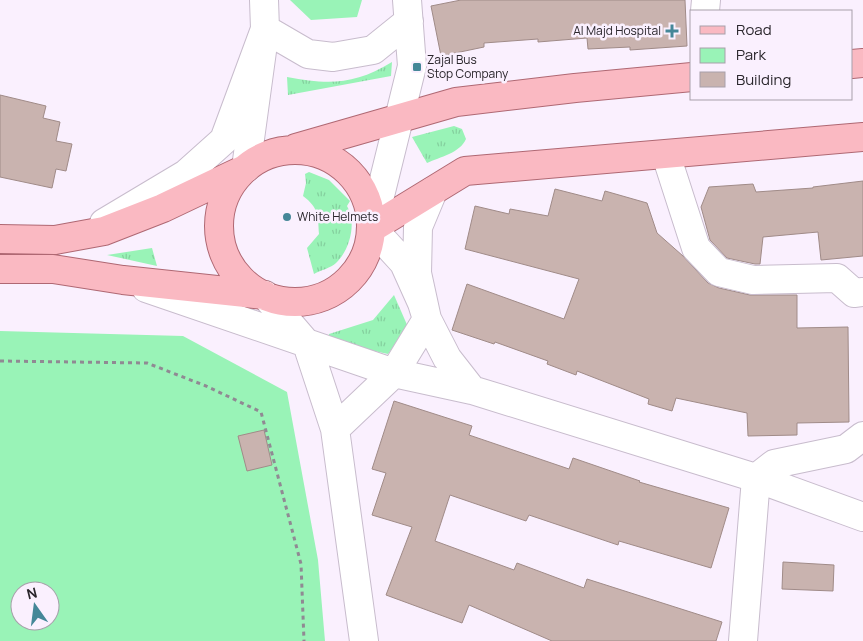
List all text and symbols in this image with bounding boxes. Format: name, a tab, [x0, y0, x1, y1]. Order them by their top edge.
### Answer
legend	[690, 10, 853, 100]
text: Road	[736, 19, 772, 40]
place label: Al Majd Hospital	[573, 22, 661, 39]
marker: Al Majd Hospital	[665, 24, 679, 38]
text: Park	[736, 44, 766, 65]
place label: Zajal Bus Stop Company	[427, 51, 509, 82]
marker: Zajal Bus Stop Company	[411, 61, 423, 73]
text: Building	[736, 69, 791, 90]
place label: White Helmets	[297, 208, 378, 225]
marker: White Helmets	[281, 211, 293, 223]
north arrow	[10, 581, 60, 631]
text: N	[25, 582, 39, 603]

